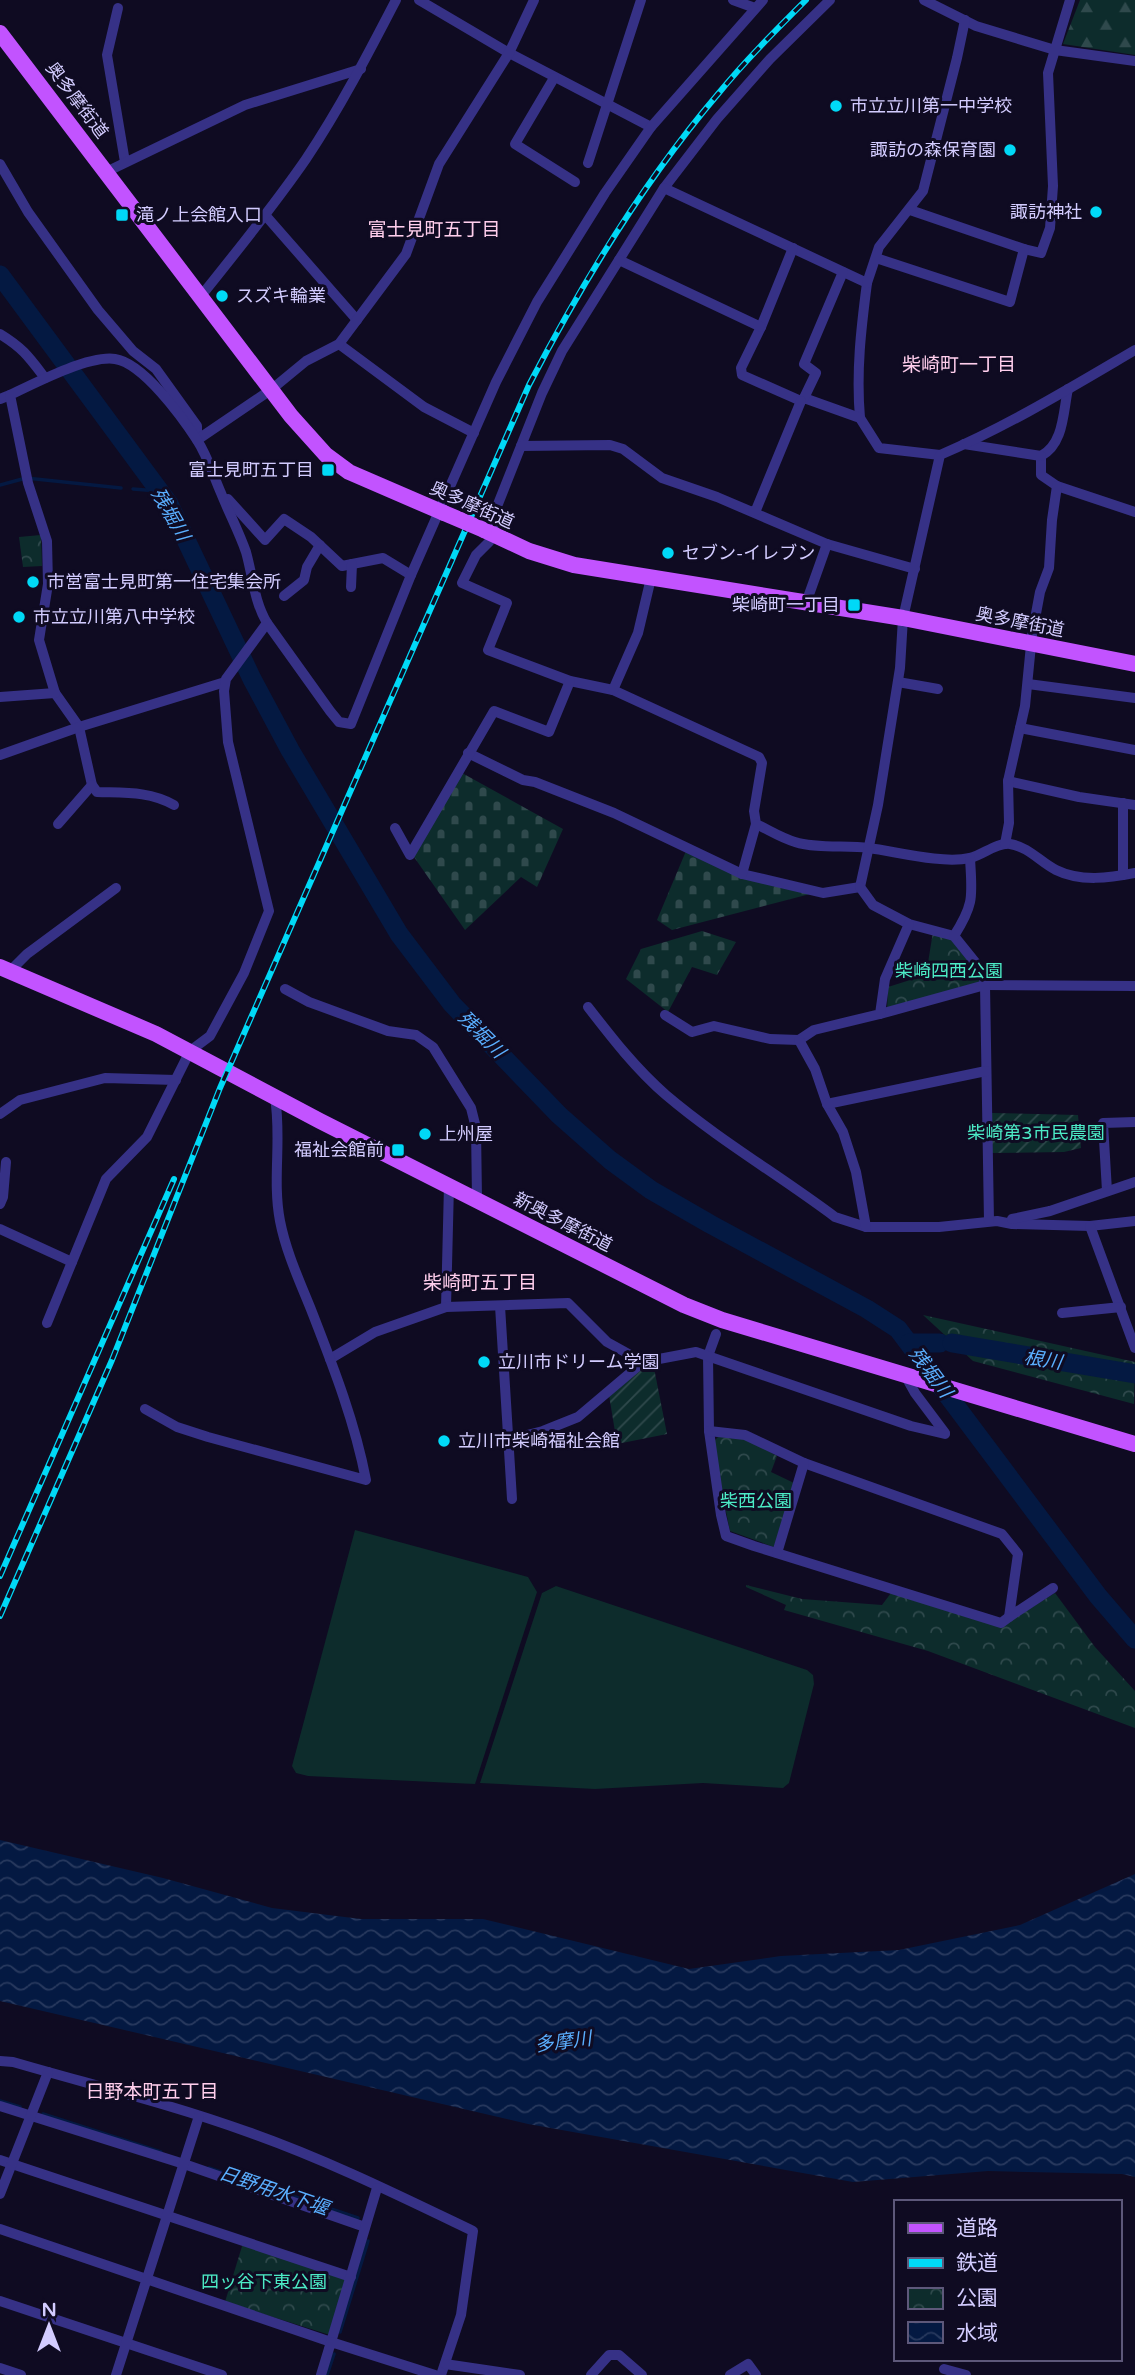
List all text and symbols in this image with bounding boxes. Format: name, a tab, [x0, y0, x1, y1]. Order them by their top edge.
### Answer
street label: 奥多摩街道	[41, 57, 113, 143]
place label: 市立立川第一中学校	[850, 95, 1012, 117]
marker: 市立立川第一中学校	[828, 98, 844, 114]
place label: 諏訪の森保育園	[870, 139, 996, 161]
marker: 諏訪の森保育園	[1002, 142, 1018, 158]
place label: 諏訪神社	[1010, 201, 1082, 223]
place label: 滝ノ上会館入口	[136, 204, 262, 226]
marker: 諏訪神社	[1088, 204, 1104, 220]
marker: 滝ノ上会館入口	[114, 207, 130, 223]
district label: 富士見町五丁目	[367, 219, 501, 241]
place label: スズキ輪業	[236, 285, 326, 307]
marker: スズキ輪業	[214, 288, 230, 304]
district label: 柴崎町一丁目	[902, 354, 1016, 376]
place label: 富士見町五丁目	[188, 459, 314, 481]
marker: 富士見町五丁目	[320, 462, 336, 478]
street label: 奥多摩街道	[426, 477, 518, 533]
water label: 残堀川	[146, 484, 195, 546]
place label: セブン-イレブン	[682, 542, 815, 564]
marker: セブン-イレブン	[660, 545, 676, 561]
place label: 市営富士見町第一住宅集会所	[47, 571, 281, 593]
marker: 市営富士見町第一住宅集会所	[25, 574, 41, 590]
place label: 柴崎町一丁目	[732, 594, 840, 616]
marker: 柴崎町一丁目	[846, 597, 862, 613]
street label: 奥多摩街道	[974, 603, 1066, 641]
place label: 市立立川第八中学校	[33, 606, 195, 628]
marker: 市立立川第八中学校	[11, 609, 27, 625]
park label: 柴崎四西公園	[895, 960, 1003, 982]
water label: 残堀川	[453, 1007, 511, 1064]
park label: 柴崎第3市民農園	[967, 1122, 1105, 1144]
place label: 上州屋	[439, 1123, 493, 1145]
marker: 上州屋	[417, 1126, 433, 1142]
place label: 福祉会館前	[294, 1139, 384, 1161]
marker: 福祉会館前	[390, 1142, 406, 1158]
street label: 新奥多摩街道	[510, 1188, 616, 1256]
district label: 柴崎町五丁目	[423, 1272, 537, 1294]
water label: 残堀川	[904, 1343, 957, 1404]
water label: 根川	[1022, 1346, 1065, 1374]
place label: 立川市ドリーム学園	[498, 1351, 659, 1373]
marker: 立川市ドリーム学園	[476, 1354, 492, 1370]
place label: 立川市柴崎福祉会館	[458, 1430, 620, 1452]
marker: 立川市柴崎福祉会館	[436, 1433, 452, 1449]
park label: 柴西公園	[720, 1490, 792, 1512]
water label: 多摩川	[533, 2027, 595, 2056]
district label: 日野本町五丁目	[85, 2081, 219, 2103]
water label: 日野用水下堰	[216, 2162, 334, 2221]
legend	[894, 2200, 1121, 2361]
text: 道路	[956, 2216, 998, 2241]
text: 鉄道	[956, 2251, 998, 2276]
park label: 四ッ谷下東公園	[201, 2271, 327, 2293]
text: 公園	[956, 2286, 998, 2311]
north arrow	[14, 2291, 84, 2361]
text: N	[41, 2299, 57, 2321]
text: 水域	[956, 2321, 998, 2346]

